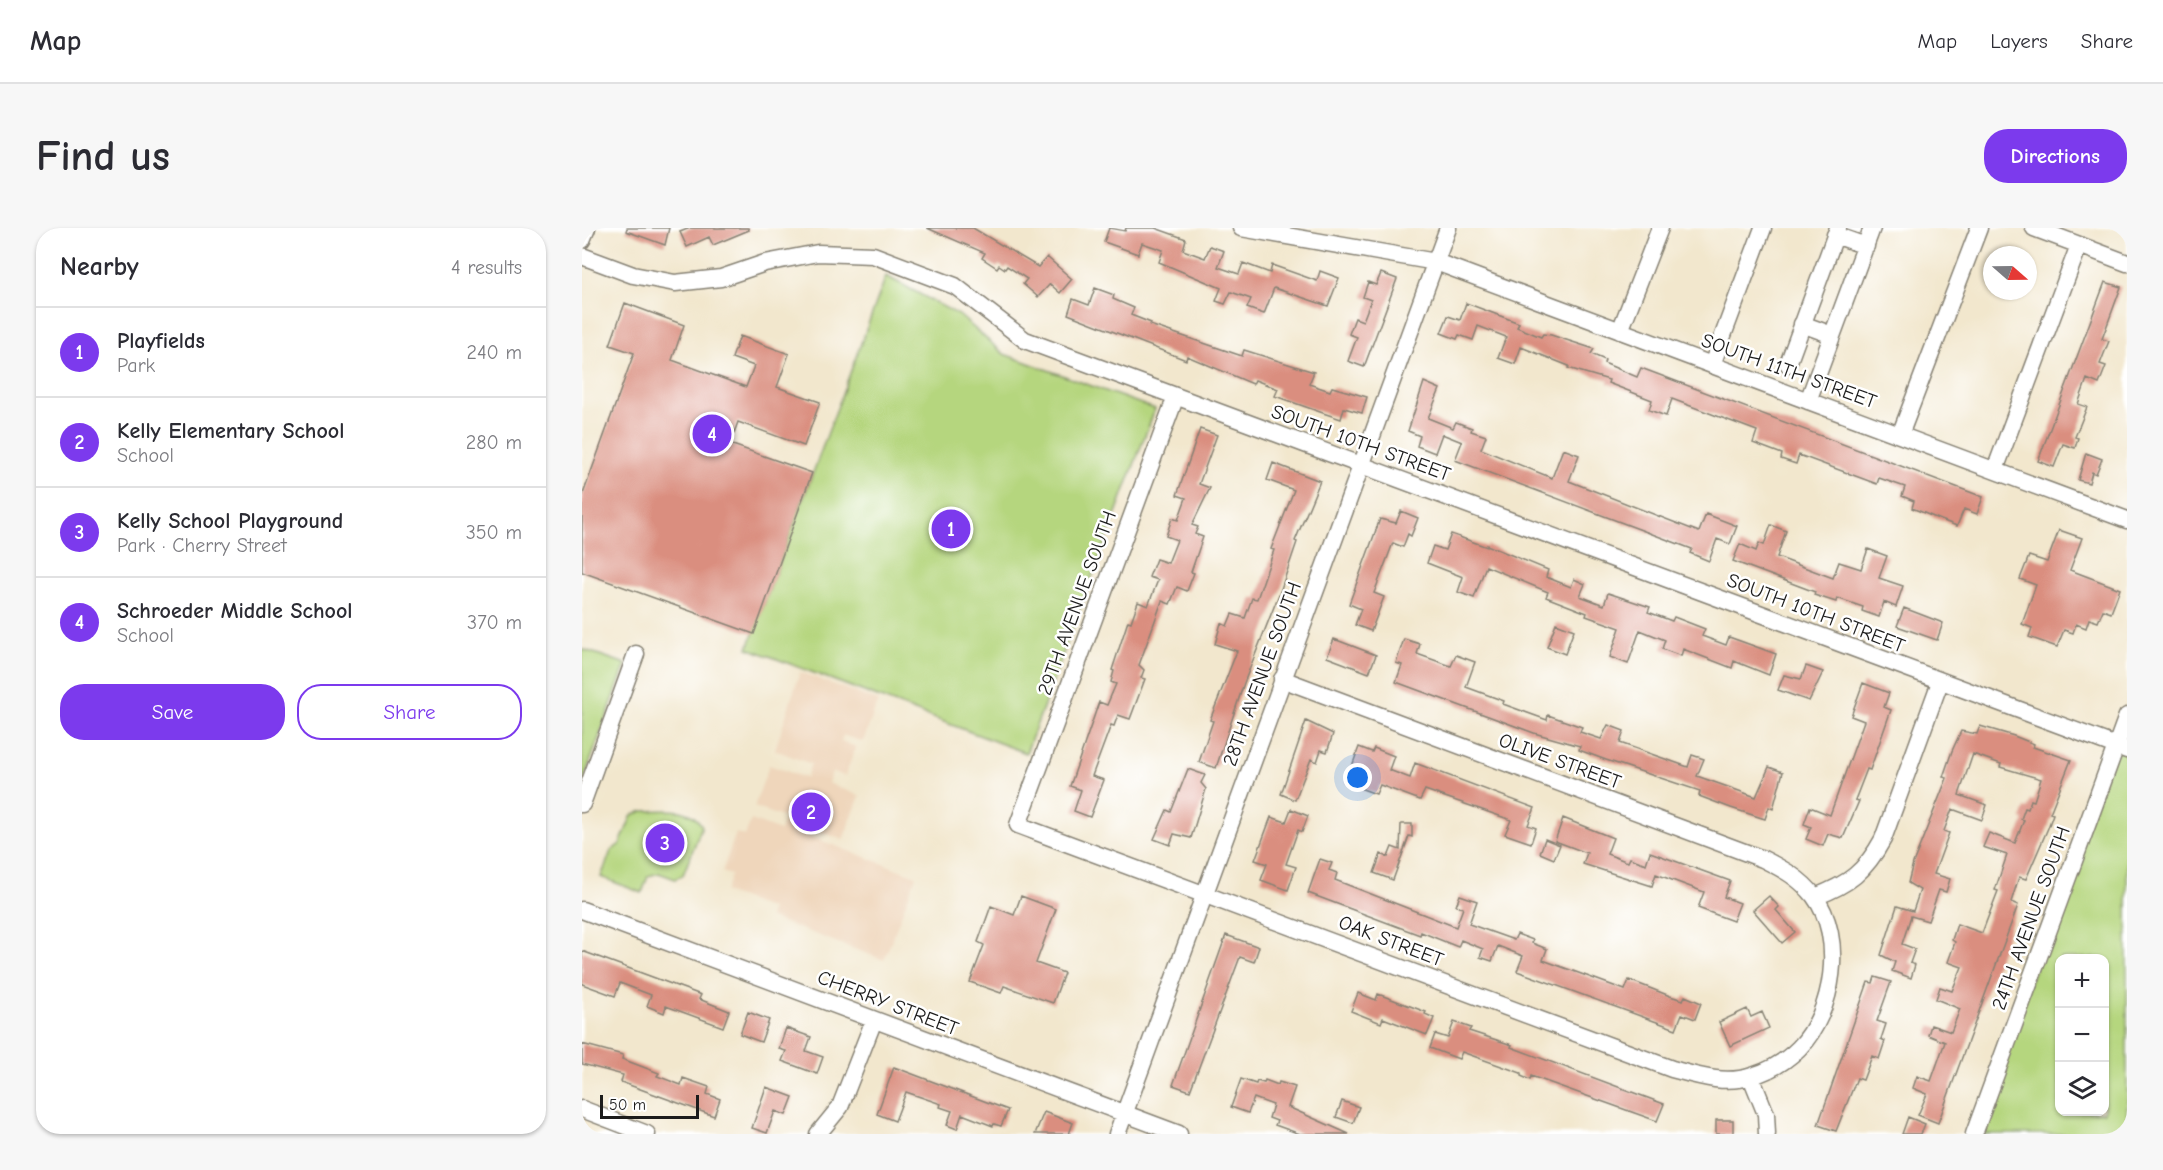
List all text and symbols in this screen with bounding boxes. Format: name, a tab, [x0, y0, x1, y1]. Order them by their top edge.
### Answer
text: Map	[30, 25, 81, 57]
text: Map	[1918, 29, 1957, 53]
text: Layers	[1990, 29, 2048, 53]
text: Share	[2081, 29, 2133, 53]
button: Directions	[1984, 129, 2127, 183]
text: Find us	[36, 132, 170, 181]
north arrow	[1983, 246, 2037, 300]
text: Nearby	[60, 252, 139, 282]
text: 4 results	[451, 256, 522, 279]
text: Playfields	[117, 328, 205, 354]
street label: SOUTH 11TH STREET	[1698, 329, 1880, 414]
text: 1	[76, 341, 83, 364]
text: 240 m	[467, 341, 522, 364]
text: Park	[117, 354, 155, 377]
street label: SOUTH 10TH STREET	[1268, 400, 1454, 486]
pin: 4	[692, 412, 732, 456]
text: Kelly Elementary School	[117, 418, 344, 444]
text: 2	[75, 431, 84, 454]
text: 280 m	[466, 431, 522, 454]
text: School	[117, 444, 174, 467]
pin: 1	[932, 506, 970, 552]
text: Kelly School Playground	[117, 508, 343, 534]
street label: 29TH AVENUE SOUTH	[1033, 508, 1121, 698]
text: 3	[75, 521, 84, 544]
text: 350 m	[466, 521, 522, 544]
text: Park · Cherry Street	[117, 534, 287, 557]
street label: SOUTH 10TH STREET	[1724, 568, 1909, 658]
street label: 28TH AVENUE SOUTH	[1218, 579, 1306, 769]
text: Schroeder Middle School	[117, 598, 352, 624]
text: 4	[75, 611, 84, 634]
text: 370 m	[467, 611, 522, 634]
text: School	[117, 624, 174, 647]
button: Save	[60, 684, 285, 740]
button: Share	[297, 684, 522, 740]
street label: OLIVE STREET	[1496, 728, 1625, 794]
your location	[1343, 763, 1372, 792]
pin: 2	[792, 790, 830, 834]
pin: 3	[646, 820, 685, 866]
street label: 24TH AVENUE SOUTH	[1987, 823, 2075, 1013]
street label: OAK STREET	[1335, 910, 1447, 972]
map controls	[2055, 954, 2109, 1116]
button: +	[2055, 954, 2109, 1008]
street label: CHERRY STREET	[814, 966, 962, 1041]
button: −	[2055, 1008, 2109, 1062]
button: layers	[2055, 1062, 2109, 1116]
scale bar	[600, 1092, 699, 1120]
text: 50 m	[609, 1096, 646, 1114]

